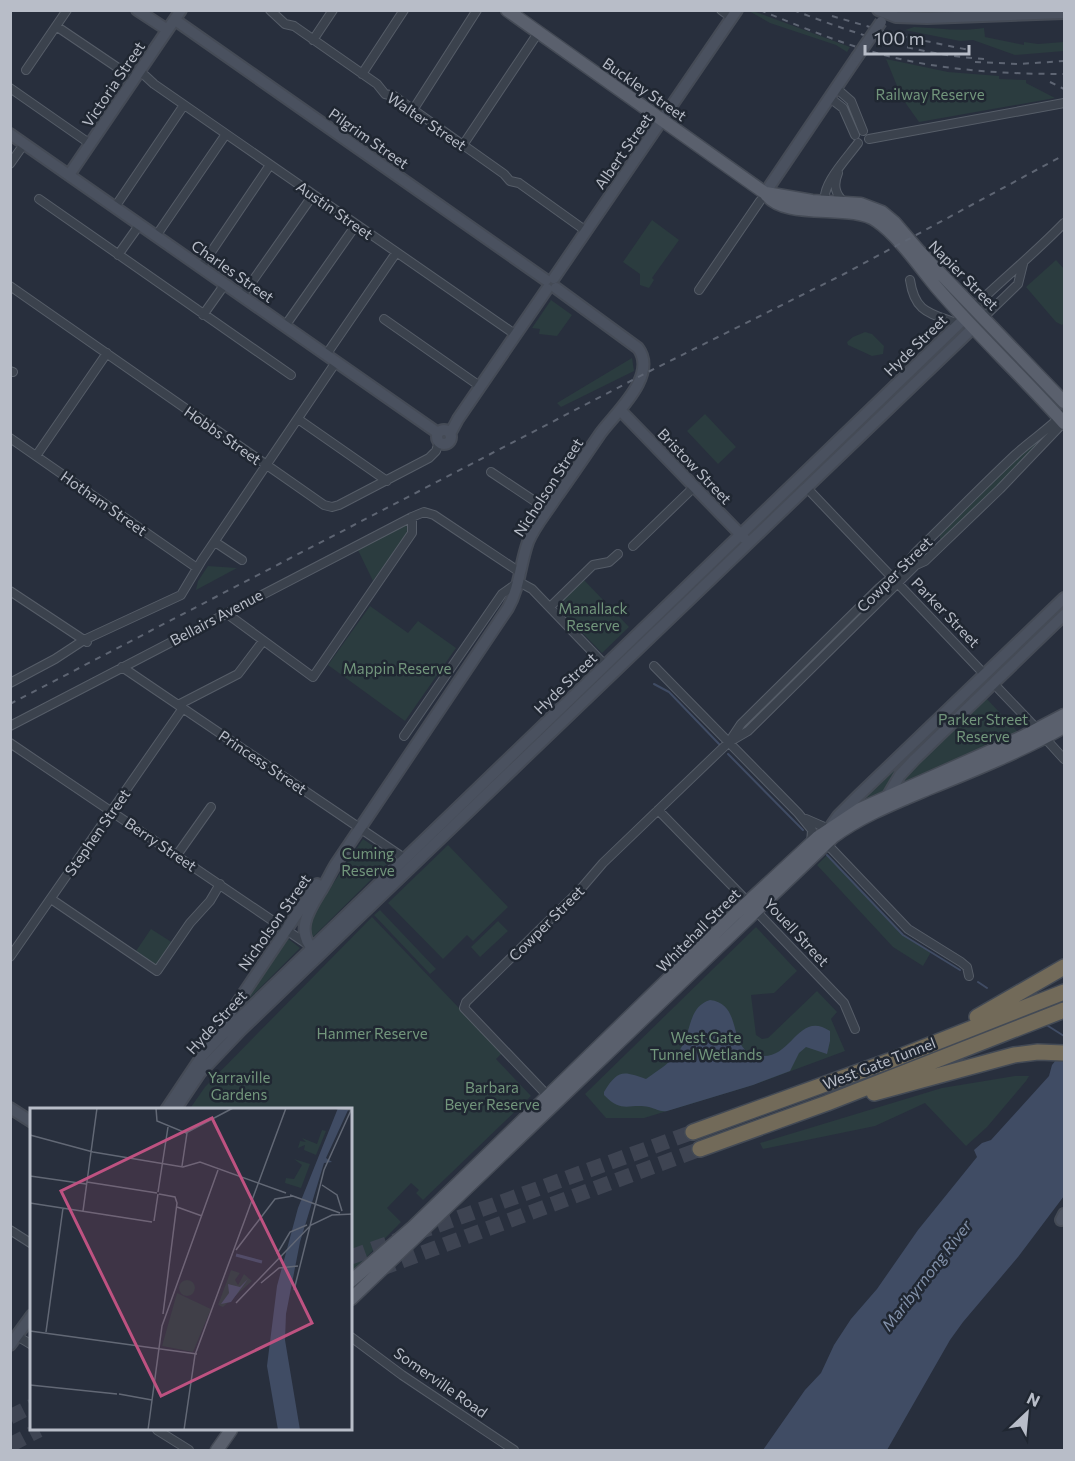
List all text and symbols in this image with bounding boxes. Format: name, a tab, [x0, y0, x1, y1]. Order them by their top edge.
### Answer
scale bar	[865, 18, 968, 56]
text: 100 m	[874, 27, 924, 49]
street label: Victoria Street	[78, 38, 148, 130]
street label: Buckley Street	[600, 53, 690, 125]
park label: Railway Reserve	[875, 85, 985, 103]
street label: Walter Street	[384, 88, 470, 154]
street label: Pilgrim Street	[326, 104, 412, 172]
street label: Albert Street	[590, 110, 656, 192]
street label: Austin Street	[293, 177, 377, 243]
street label: Charles Street	[188, 236, 278, 306]
street label: Napier Street	[925, 236, 1003, 314]
street label: Hyde Street	[880, 311, 950, 379]
street label: Hobbs Street	[181, 402, 265, 468]
street label: Bristow Street	[654, 424, 736, 508]
street label: Nicholson Street	[510, 434, 586, 540]
street label: Hotham Street	[57, 467, 151, 539]
street label: Cowper Street	[853, 533, 935, 615]
street label: Parker Street	[908, 573, 984, 651]
street label: Bellairs Avenue	[167, 585, 265, 649]
park label: Manallack Reserve	[558, 599, 628, 634]
street label: Hyde Street	[530, 649, 600, 717]
park label: Mappin Reserve	[343, 659, 451, 677]
park label: Parker Street Reserve	[938, 710, 1028, 745]
street label: Princess Street	[216, 726, 310, 798]
street label: Stephen Street	[60, 785, 134, 879]
street label: Berry Street	[122, 813, 200, 875]
park label: Cuming Reserve	[341, 844, 395, 879]
street label: Nicholson Street	[234, 870, 314, 974]
street label: Cowper Street	[505, 882, 587, 964]
street label: Whitehall Street	[652, 884, 744, 976]
street label: Youell Street	[761, 894, 833, 970]
street label: Hyde Street	[182, 986, 250, 1058]
park label: Hanmer Reserve	[316, 1024, 428, 1042]
park label: West Gate Tunnel Wetlands	[650, 1028, 762, 1063]
street label: West Gate Tunnel	[820, 1033, 938, 1093]
park label: Yarraville Gardens	[208, 1068, 270, 1103]
park label: Barbara Beyer Reserve	[444, 1078, 540, 1113]
inset map	[30, 1108, 352, 1431]
water label: Maribyrnong River	[877, 1215, 975, 1334]
street label: Somerville Road	[391, 1343, 491, 1421]
north arrow	[997, 1383, 1057, 1443]
text: N	[1024, 1388, 1043, 1410]

